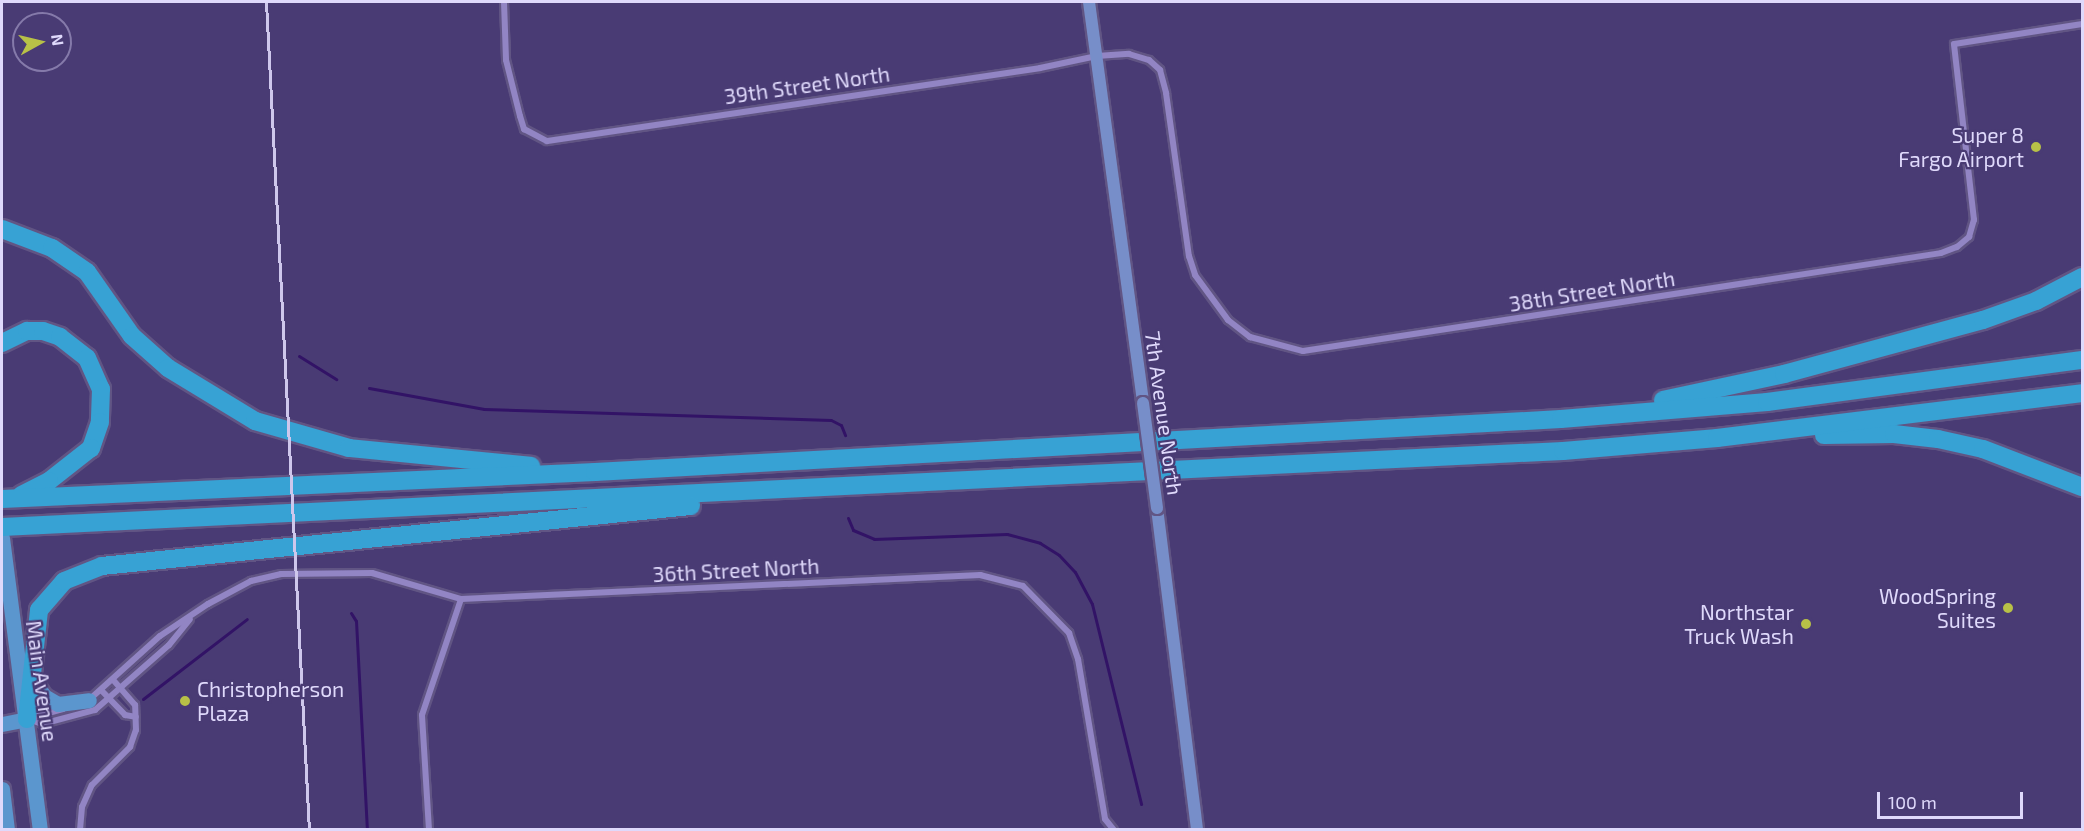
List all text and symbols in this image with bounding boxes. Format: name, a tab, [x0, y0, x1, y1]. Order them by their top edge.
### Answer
north arrow	[12, 12, 72, 72]
text: N	[48, 33, 69, 47]
street label: 39th Street North	[723, 61, 891, 109]
place label: Super 8 Fargo Airport	[1898, 122, 2024, 172]
marker: Super 8 Fargo Airport	[2029, 140, 2043, 154]
street label: 38th Street North	[1507, 265, 1677, 317]
street label: 7th Avenue North	[1140, 329, 1188, 497]
street label: 36th Street North	[652, 553, 820, 587]
place label: WoodSpring Suites	[1879, 583, 1996, 633]
place label: Northstar Truck Wash	[1684, 599, 1794, 649]
marker: WoodSpring Suites	[2001, 601, 2015, 615]
marker: Northstar Truck Wash	[1799, 617, 1813, 631]
street label: Main Avenue	[21, 619, 63, 743]
place label: Christopherson Plaza	[197, 676, 344, 726]
marker: Christopherson Plaza	[178, 694, 192, 708]
scale bar	[1880, 780, 2026, 818]
text: 100 m	[1888, 791, 1937, 813]

